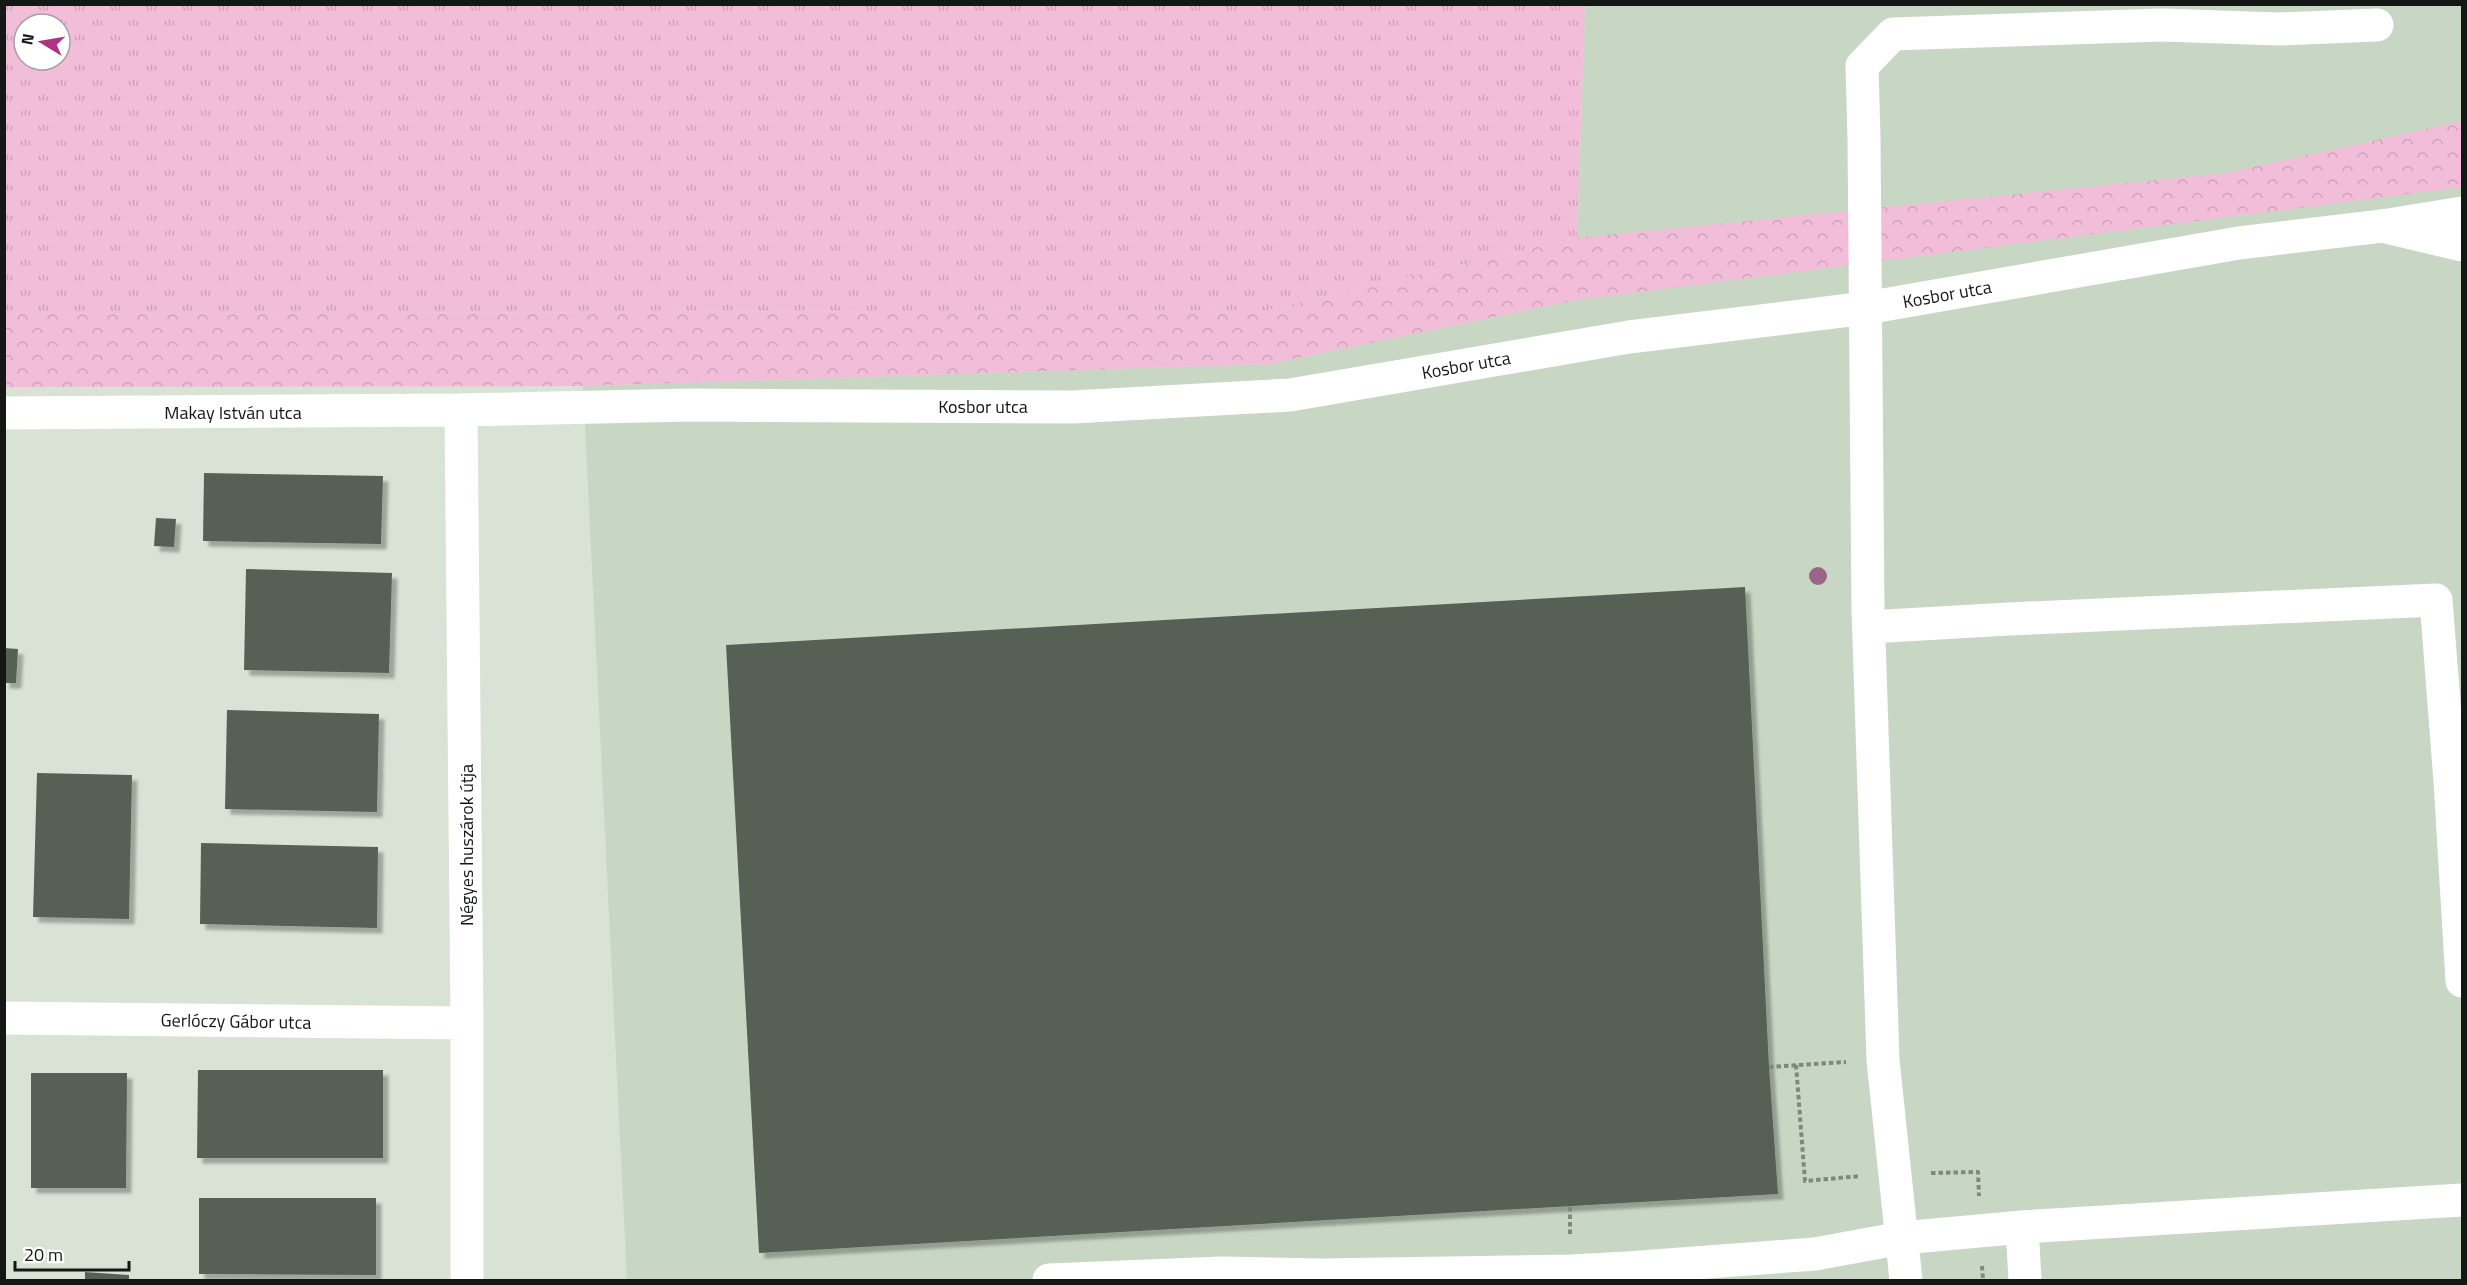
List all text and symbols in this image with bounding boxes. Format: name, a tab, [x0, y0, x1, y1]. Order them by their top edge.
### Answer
north arrow	[12, 12, 72, 72]
text: N	[14, 31, 40, 47]
street label: Kosbor utca	[1900, 273, 1994, 315]
street label: Kosbor utca	[1419, 344, 1513, 386]
street label: Kosbor utca	[938, 393, 1028, 420]
street label: Makay István utca	[164, 399, 302, 426]
street label: Négyes huszárok útja	[453, 764, 480, 926]
street label: Gerlóczy Gábor utca	[160, 1006, 312, 1036]
scale bar	[15, 1234, 129, 1272]
text: 20 m	[24, 1241, 63, 1268]

